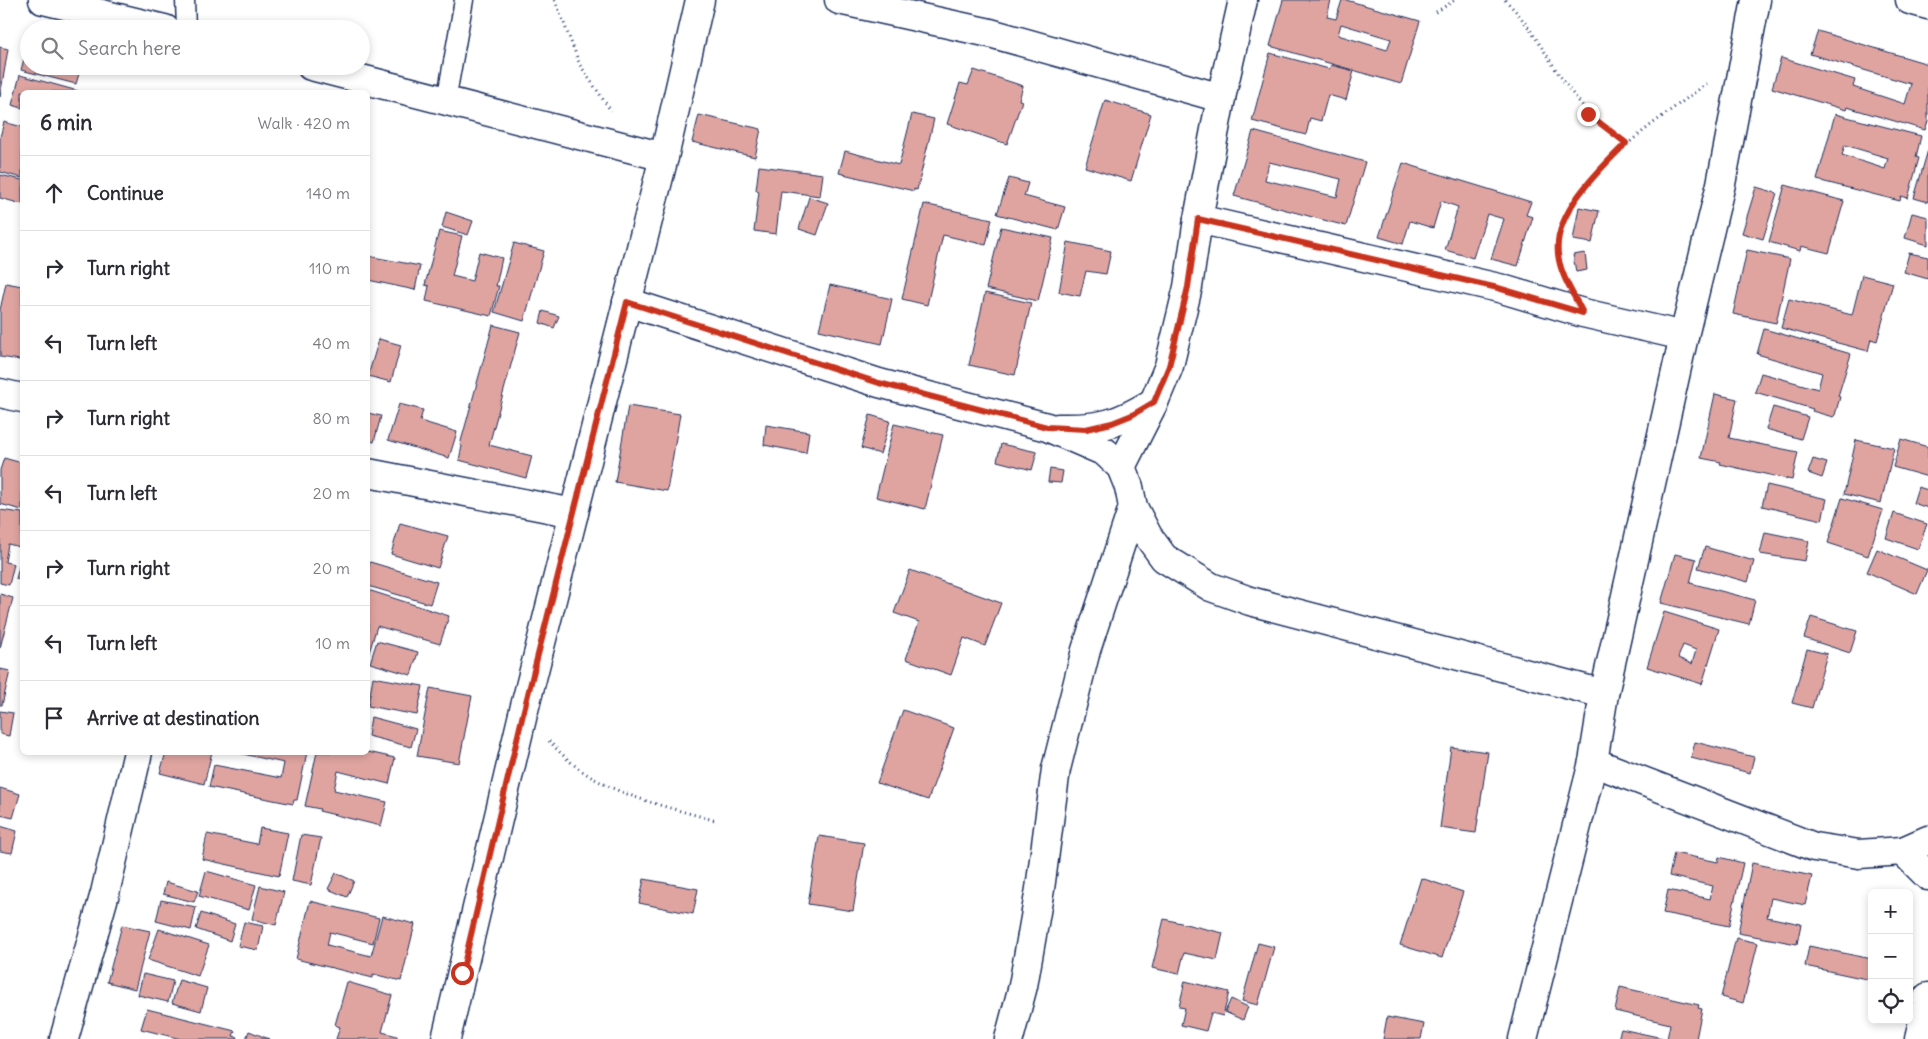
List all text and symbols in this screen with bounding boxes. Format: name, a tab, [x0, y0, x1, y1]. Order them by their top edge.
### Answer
search box	[20, 20, 370, 75]
icon: search	[38, 34, 66, 62]
text: Search here	[78, 36, 181, 60]
route end	[1577, 103, 1600, 126]
text: 6 min	[40, 109, 92, 136]
text: Walk · 420 m	[258, 113, 350, 133]
icon: ahead	[40, 179, 68, 207]
text: Continue	[87, 181, 164, 205]
text: 140 m	[306, 183, 350, 203]
icon: right	[40, 254, 68, 282]
text: Turn right	[87, 256, 170, 280]
text: 110 m	[309, 258, 350, 278]
icon: left	[40, 329, 68, 357]
text: Turn left	[87, 331, 157, 355]
text: 40 m	[312, 333, 350, 353]
icon: right	[40, 404, 68, 432]
text: Turn right	[87, 406, 170, 430]
text: 80 m	[312, 408, 350, 428]
icon: left	[40, 479, 68, 507]
text: Turn left	[87, 481, 157, 505]
text: 20 m	[313, 483, 350, 503]
icon: right	[40, 554, 68, 582]
text: Turn right	[87, 556, 170, 580]
text: 20 m	[313, 558, 350, 578]
icon: left	[40, 629, 68, 657]
text: Turn left	[87, 631, 157, 655]
text: 10 m	[315, 633, 350, 653]
icon: arrive	[40, 704, 68, 732]
text: Arrive at destination	[87, 706, 260, 730]
map controls	[1868, 889, 1913, 1024]
button: +	[1868, 889, 1913, 934]
button: −	[1868, 934, 1913, 979]
route start	[451, 962, 474, 985]
button: locate	[1868, 979, 1913, 1024]

